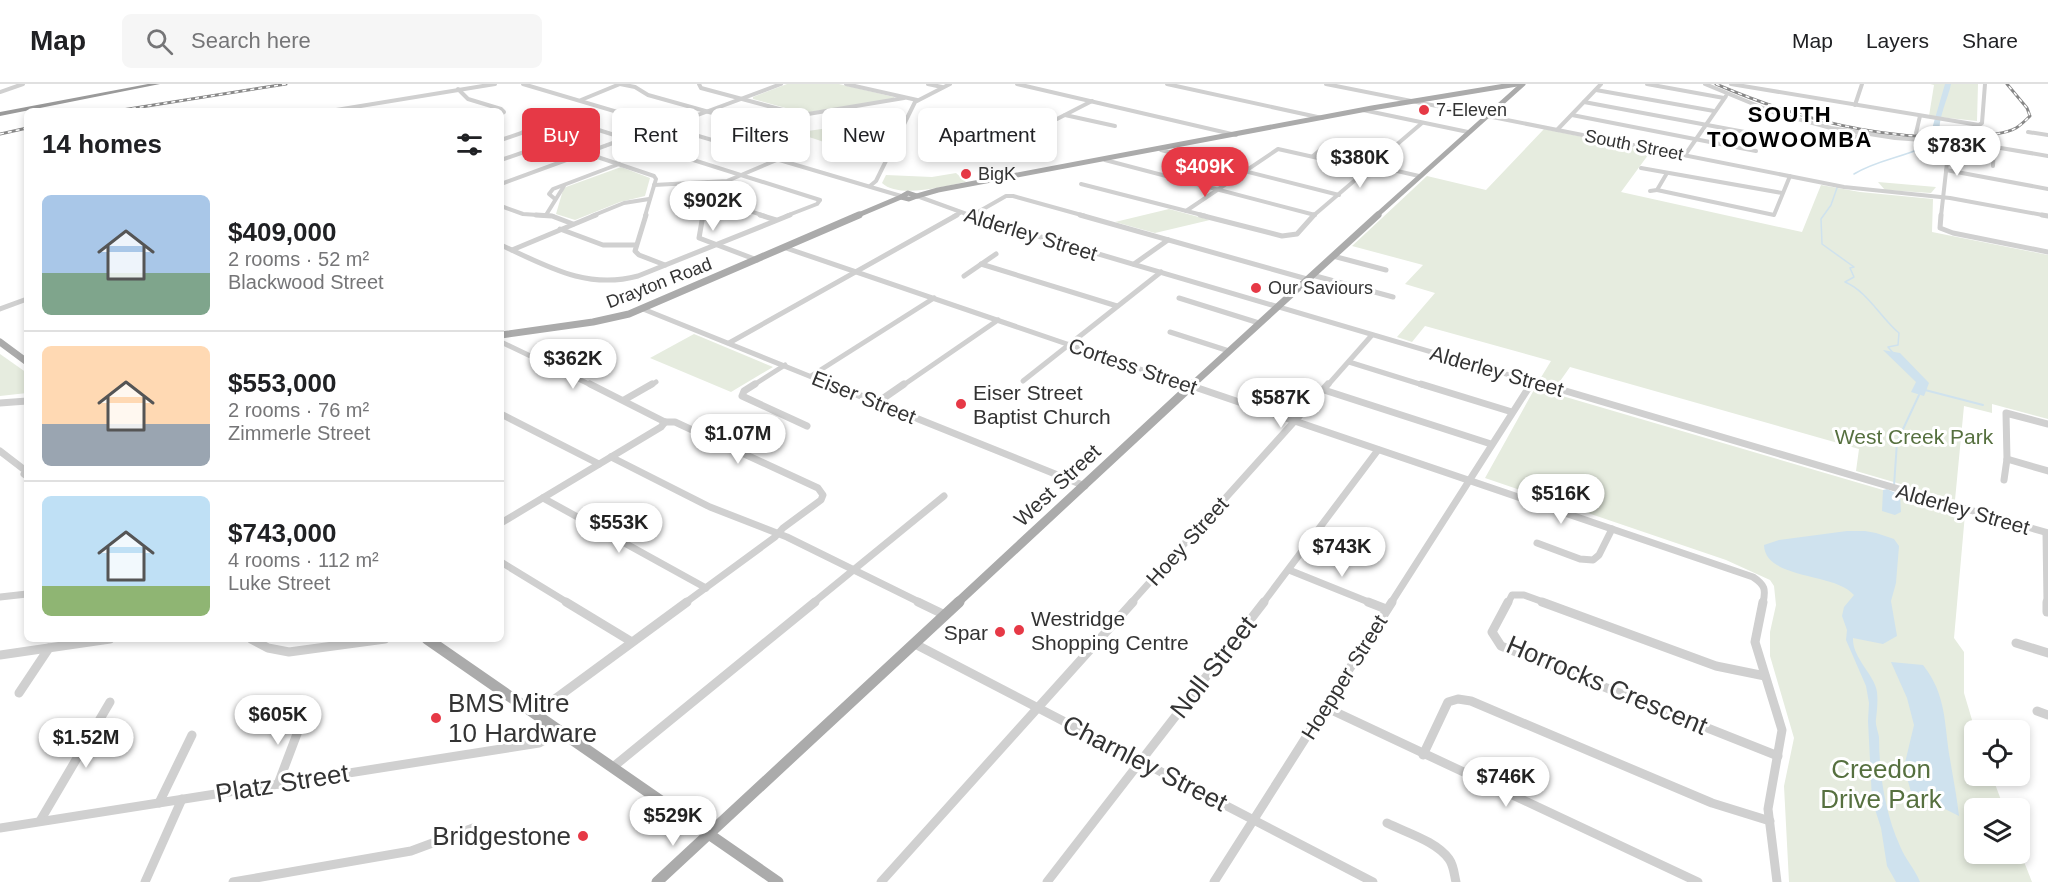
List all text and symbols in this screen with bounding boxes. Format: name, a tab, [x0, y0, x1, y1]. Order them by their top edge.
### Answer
search box	[122, 14, 542, 68]
text: Map	[30, 25, 86, 56]
icon: search	[143, 25, 176, 58]
text: Search here	[191, 28, 311, 53]
text: Map	[1792, 29, 1833, 52]
text: Layers	[1866, 29, 1929, 52]
text: Share	[1962, 29, 2018, 52]
place label: 7-Eleven	[1436, 100, 1507, 120]
district label: SOUTH TOOWOOMBA	[1707, 102, 1873, 152]
marker: 7-Eleven	[1417, 103, 1431, 117]
chip: Buy	[522, 108, 600, 162]
chip: Rent	[612, 108, 699, 162]
chip: Filters	[711, 108, 810, 162]
chip: New	[822, 108, 906, 162]
chip: Apartment	[918, 108, 1057, 162]
street label: South Street	[1583, 126, 1685, 164]
pin: $783K	[1915, 126, 1999, 177]
icon: filters	[453, 128, 486, 161]
text: 14 homes	[42, 129, 162, 159]
text: $783K	[1928, 134, 1986, 156]
pin: $380K	[1318, 138, 1402, 189]
text: $380K	[1331, 146, 1389, 168]
pin: $409K	[1163, 147, 1247, 198]
text: $409K	[1176, 155, 1234, 177]
place label: BigK	[978, 164, 1016, 184]
marker: BigK	[959, 167, 973, 181]
pin: $902K	[671, 181, 755, 232]
text: $902K	[684, 189, 742, 211]
street label: Alderley Street	[962, 203, 1100, 265]
text: $409,000	[228, 217, 336, 247]
icon: home	[90, 219, 162, 291]
text: 2 rooms · 52 m²	[228, 248, 369, 270]
street label: Drayton Road	[604, 254, 714, 312]
text: Blackwood Street	[228, 271, 384, 293]
place label: Our Saviours	[1268, 278, 1373, 298]
marker: Our Saviours	[1249, 281, 1263, 295]
street label: Cortess Street	[1066, 333, 1200, 399]
pin: $362K	[531, 339, 615, 390]
street label: Alderley Street	[1428, 341, 1567, 401]
text: $362K	[544, 347, 602, 369]
street label: Eiser Street	[809, 366, 919, 428]
text: $553,000	[228, 368, 336, 398]
icon: home	[90, 370, 162, 442]
pin: $587K	[1239, 378, 1323, 429]
place label: Eiser Street Baptist Church	[973, 381, 1111, 428]
text: $587K	[1252, 386, 1310, 408]
marker: Eiser Street Baptist Church	[954, 397, 968, 411]
text: 2 rooms · 76 m²	[228, 399, 369, 421]
pin: $1.07M	[689, 414, 787, 465]
text: Zimmerle Street	[228, 422, 370, 444]
text: $1.07M	[705, 422, 771, 444]
park label: West Creek Park	[1835, 425, 1994, 448]
street label: West Street	[1009, 439, 1105, 531]
pin: $516K	[1519, 474, 1603, 525]
street label: Alderley Street	[1894, 479, 2033, 539]
text: $516K	[1532, 482, 1590, 504]
street label: Hoey Street	[1141, 492, 1233, 590]
pin: $553K	[577, 503, 661, 554]
text: $553K	[590, 511, 648, 533]
text: $743,000	[228, 518, 336, 548]
icon: home	[90, 520, 162, 592]
pin: $743K	[1300, 527, 1384, 578]
text: $743K	[1313, 535, 1371, 557]
text: 4 rooms · 112 m²	[228, 549, 379, 571]
text: Luke Street	[228, 572, 330, 594]
place label: Westridge Shopping Centre	[1031, 607, 1189, 654]
street label: Noll Street	[1164, 609, 1263, 724]
street label: Hoepper Street	[1297, 610, 1392, 743]
place label: Spar	[944, 621, 988, 644]
marker: Westridge Shopping Centre	[1012, 623, 1026, 637]
marker: Spar	[993, 625, 1007, 639]
street label: Horrocks Crescent	[1502, 629, 1713, 741]
place label: BMS Mitre 10 Hardware	[448, 688, 597, 748]
pin: $605K	[236, 695, 320, 746]
text: $605K	[249, 703, 307, 725]
street label: Charnley Street	[1058, 709, 1233, 818]
marker: BMS Mitre 10 Hardware	[429, 711, 443, 725]
pin: $1.52M	[37, 718, 135, 769]
map controls	[1964, 720, 2030, 864]
button: locate	[1964, 720, 2030, 786]
text: $1.52M	[53, 726, 119, 748]
park label: Creedon Drive Park	[1820, 754, 1943, 814]
pin: $746K	[1464, 757, 1548, 808]
street label: Platz Street	[213, 758, 351, 808]
text: $746K	[1477, 765, 1535, 787]
pin: $529K	[631, 796, 715, 847]
button: layers	[1964, 798, 2030, 864]
text: $529K	[644, 804, 702, 826]
place label: Bridgestone	[432, 821, 571, 851]
marker: Bridgestone	[576, 829, 590, 843]

